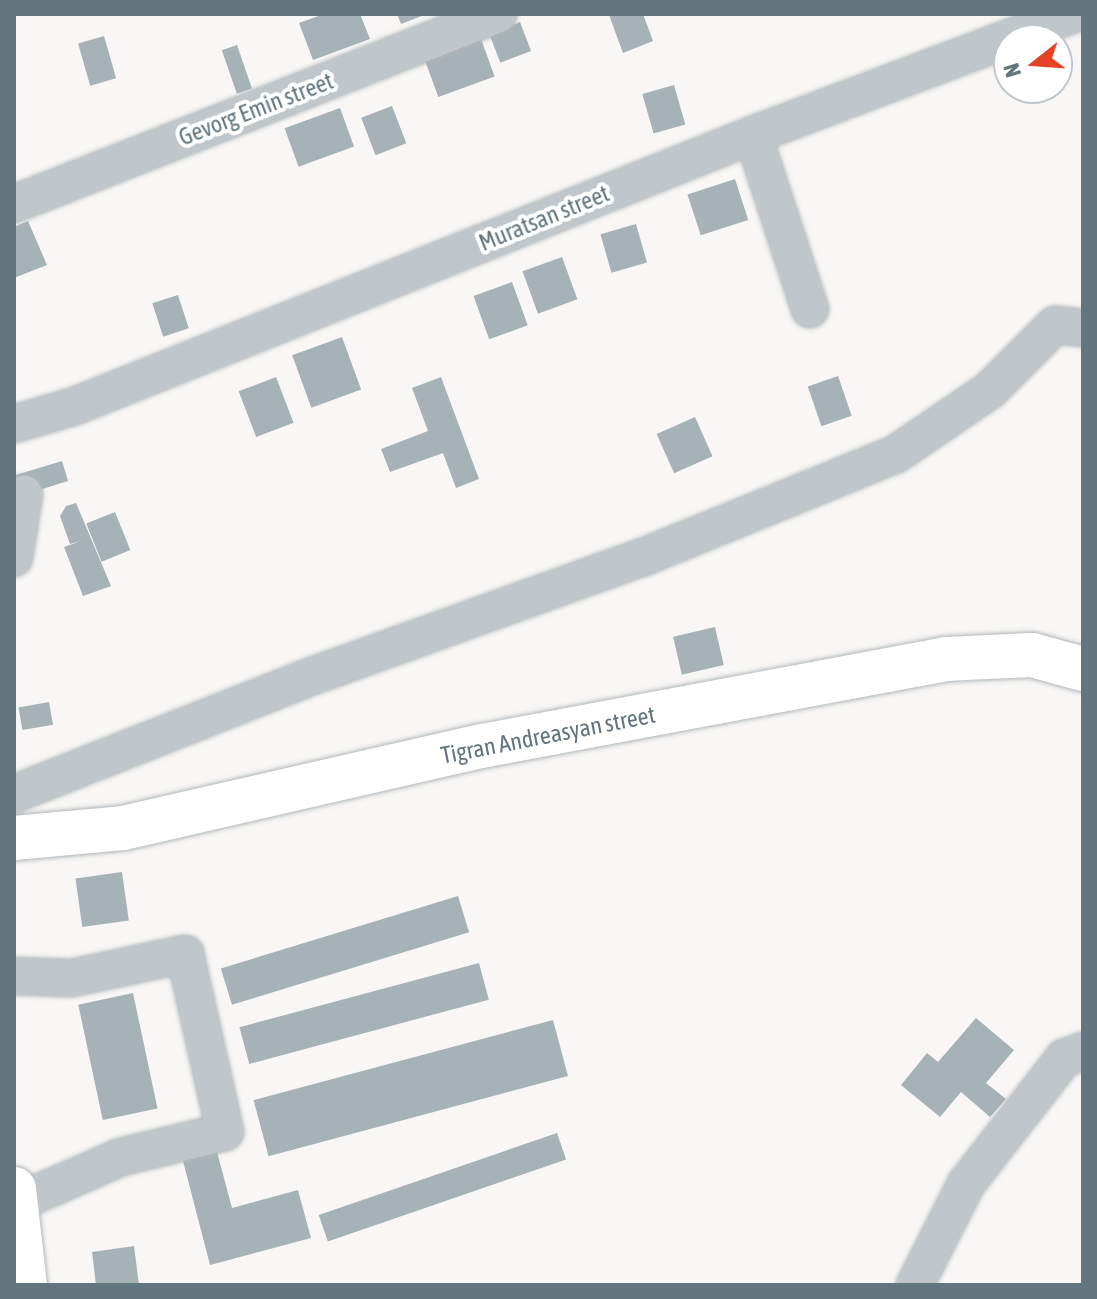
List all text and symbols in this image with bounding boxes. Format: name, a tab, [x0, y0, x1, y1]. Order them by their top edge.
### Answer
north arrow	[993, 24, 1073, 104]
text: N	[998, 60, 1026, 80]
street label: Gevorg Emin street	[175, 66, 337, 152]
street label: Muratsan street	[475, 179, 613, 257]
street label: Tigran Andreasyan street	[438, 700, 658, 770]

